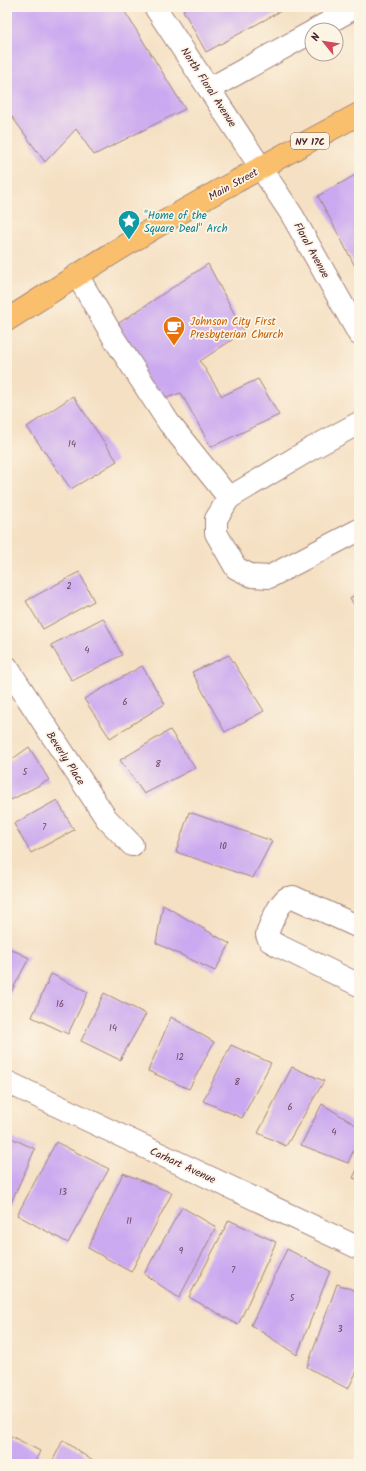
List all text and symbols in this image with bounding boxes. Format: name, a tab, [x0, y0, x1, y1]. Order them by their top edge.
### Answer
north arrow	[304, 22, 344, 62]
text: N	[307, 30, 326, 45]
street label: North Floral Avenue	[175, 44, 241, 131]
road number: NY 17C	[291, 133, 329, 149]
street label: Main Street	[205, 163, 262, 206]
place label: "Home of the Square Deal" Arch	[144, 207, 228, 238]
place icon: "Home of the Square Deal" Arch	[116, 208, 142, 241]
street label: Floral Avenue	[288, 219, 334, 282]
place label: Johnson City First Presbyterian Church	[190, 313, 283, 344]
cafe icon: Johnson City First Presbyterian Church	[161, 314, 187, 347]
house number: 14	[68, 437, 76, 452]
house number: 2	[66, 579, 72, 594]
house number: 4	[85, 643, 90, 658]
house number: 6	[122, 695, 128, 710]
street label: Beverly Place	[41, 728, 89, 789]
house number: 8	[155, 757, 161, 772]
house number: 5	[23, 765, 29, 780]
house number: 7	[42, 820, 47, 835]
house number: 10	[219, 839, 227, 854]
house number: 16	[56, 997, 64, 1012]
house number: 14	[109, 1021, 117, 1036]
house number: 12	[176, 1050, 184, 1065]
house number: 8	[234, 1075, 240, 1090]
house number: 6	[287, 1100, 293, 1115]
house number: 4	[332, 1125, 337, 1140]
street label: Carhart Avenue	[147, 1143, 219, 1189]
house number: 13	[59, 1185, 67, 1200]
house number: 11	[126, 1214, 132, 1229]
house number: 9	[179, 1244, 184, 1259]
house number: 7	[231, 1263, 236, 1278]
house number: 5	[290, 1291, 296, 1306]
house number: 3	[337, 1322, 343, 1337]

